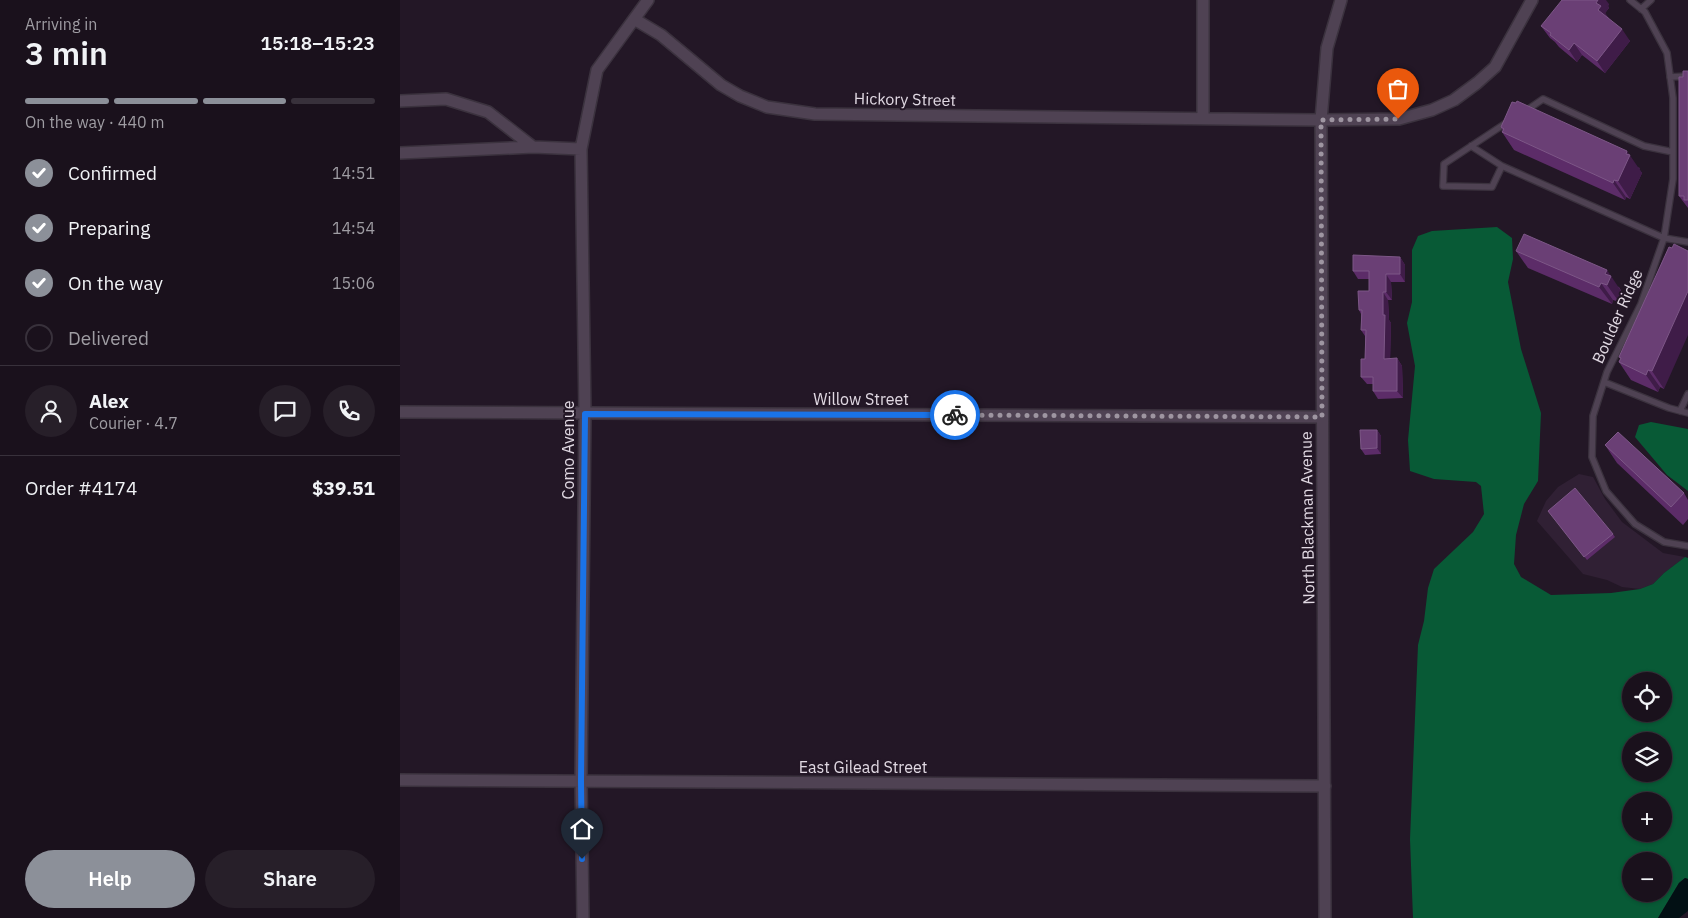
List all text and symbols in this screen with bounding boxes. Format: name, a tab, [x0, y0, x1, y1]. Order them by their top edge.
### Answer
text: Arriving in	[25, 14, 97, 34]
text: 15:18–15:23	[261, 31, 375, 55]
text: 3 min	[25, 32, 108, 74]
pin	[1377, 68, 1419, 119]
icon: bag	[1384, 75, 1412, 103]
street label: Hickory Street	[854, 88, 956, 110]
text: On the way · 440 m	[25, 112, 164, 132]
icon: check	[25, 159, 53, 187]
text: Confirmed	[68, 161, 157, 185]
text: 14:51	[332, 163, 375, 183]
icon: check	[25, 214, 53, 242]
text: Preparing	[68, 216, 150, 240]
text: 14:54	[332, 218, 375, 238]
street label: Boulder Ridge	[1587, 266, 1647, 366]
icon: check	[25, 269, 53, 297]
text: On the way	[68, 271, 163, 295]
text: 15:06	[332, 273, 375, 293]
text: Delivered	[68, 326, 149, 350]
button: person	[25, 385, 77, 437]
button: chat	[259, 385, 311, 437]
button: phone	[323, 385, 375, 437]
text: Alex	[89, 389, 129, 413]
street label: Willow Street	[813, 389, 909, 409]
courier	[930, 390, 980, 440]
street label: Como Avenue	[558, 400, 578, 500]
icon: bike	[941, 401, 969, 429]
text: Courier · 4.7	[89, 413, 178, 433]
street label: North Blackman Avenue	[1295, 431, 1319, 605]
text: Order #4174	[25, 476, 137, 500]
text: $39.51	[312, 476, 375, 500]
map controls	[1622, 672, 1672, 902]
button: locate	[1622, 672, 1672, 722]
button: layers	[1622, 732, 1672, 782]
street label: East Gilead Street	[799, 757, 927, 777]
button: +	[1622, 792, 1672, 842]
pin	[561, 808, 603, 859]
icon: home	[568, 815, 596, 843]
button: Help	[25, 850, 195, 908]
button: Share	[205, 850, 375, 908]
button: −	[1622, 852, 1672, 902]

